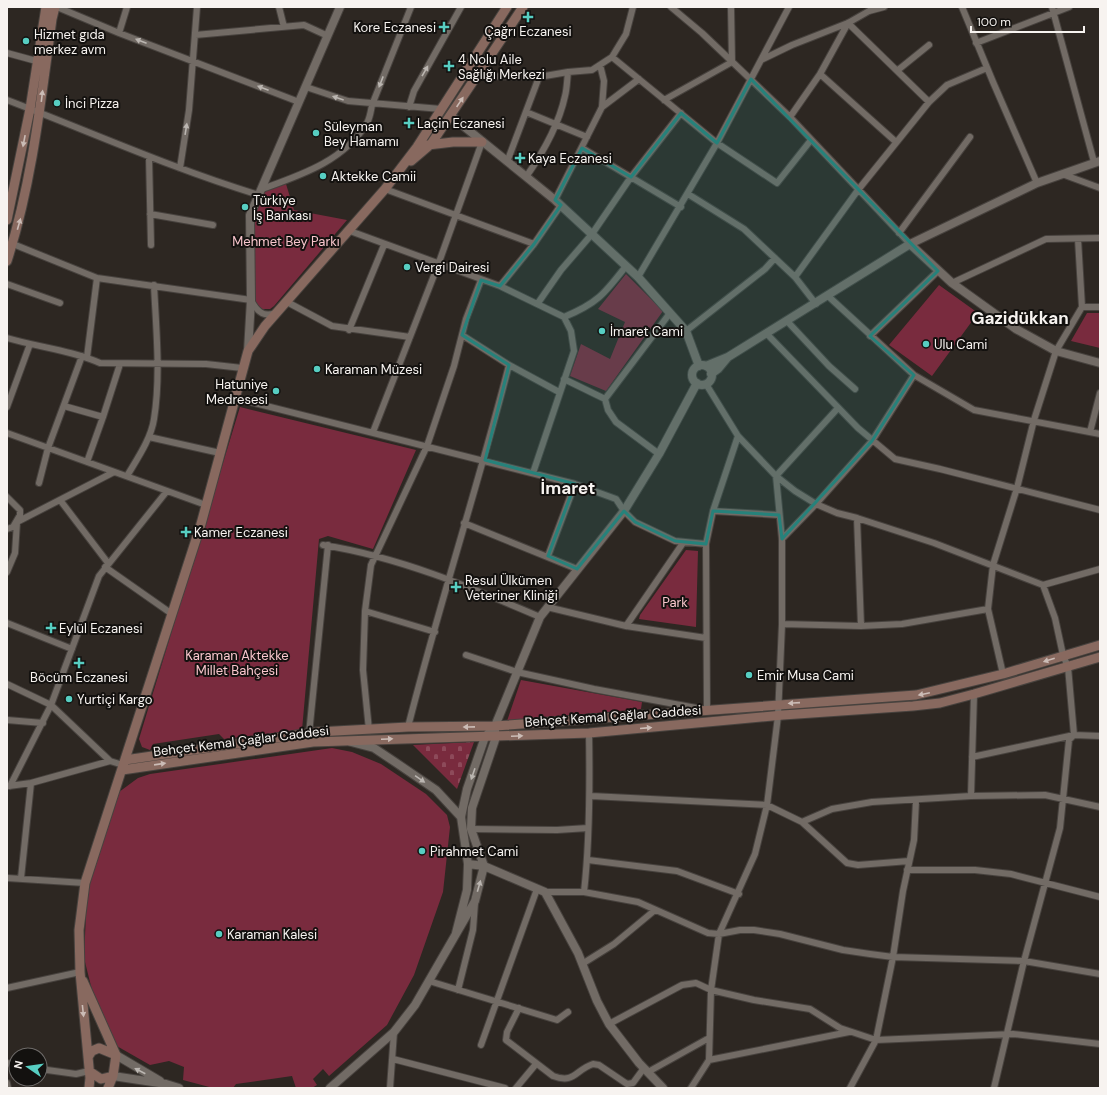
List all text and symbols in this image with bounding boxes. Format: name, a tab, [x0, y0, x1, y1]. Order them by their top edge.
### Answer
scale bar	[971, 8, 1084, 34]
marker: Çağrı Eczanesi	[523, 12, 533, 22]
text: 100 m	[977, 14, 1011, 30]
place label: Kore Eczanesi	[353, 19, 436, 36]
marker: Kore Eczanesi	[439, 22, 449, 32]
place label: Çağrı Eczanesi	[484, 23, 572, 40]
place label: Hizmet gıda merkez avm	[34, 26, 106, 58]
marker: Hizmet gıda merkez avm	[21, 36, 31, 46]
one-way arrow	[135, 38, 147, 44]
place label: 4 Nolu Aile Sağlığı Merkezi	[458, 51, 545, 83]
marker: 4 Nolu Aile Sağlığı Merkezi	[443, 60, 455, 72]
one-way arrow	[421, 65, 428, 77]
one-way arrow	[377, 77, 383, 89]
one-way arrow	[256, 85, 268, 91]
one-way arrow	[38, 90, 45, 102]
place label: İnci Pizza	[65, 95, 119, 112]
one-way arrow	[332, 95, 344, 101]
one-way arrow	[457, 96, 464, 108]
marker: İnci Pizza	[52, 98, 62, 108]
place label: Laçin Eczanesi	[417, 115, 505, 132]
place label: Süleyman Bey Hamamı	[324, 118, 399, 150]
marker: Laçin Eczanesi	[404, 118, 414, 128]
one-way arrow	[183, 123, 189, 135]
marker: Süleyman Bey Hamamı	[311, 128, 321, 138]
one-way arrow	[20, 135, 26, 147]
place label: Kaya Eczanesi	[528, 150, 612, 167]
marker: Kaya Eczanesi	[515, 153, 525, 163]
place label: Aktekke Camii	[331, 168, 416, 185]
marker: Aktekke Camii	[318, 171, 328, 181]
place label: Türkiye İş Bankası	[253, 192, 311, 224]
marker: Türkiye İş Bankası	[240, 202, 250, 212]
one-way arrow	[16, 218, 22, 231]
park label: Mehmet Bey Parkı	[232, 233, 340, 250]
place label: Vergi Dairesi	[415, 259, 489, 276]
marker: Vergi Dairesi	[402, 262, 412, 272]
district label: Gazidükkan	[971, 307, 1069, 329]
place label: İmaret Cami	[610, 323, 683, 340]
marker: İmaret Cami	[597, 326, 607, 336]
place label: Ulu Cami	[934, 336, 987, 353]
marker: Ulu Cami	[921, 339, 931, 349]
place label: Karaman Müzesi	[325, 361, 422, 378]
marker: Karaman Müzesi	[312, 364, 322, 374]
place label: Hatuniye Medresesi	[206, 376, 268, 408]
marker: Hatuniye Medresesi	[271, 386, 281, 396]
district label: İmaret	[541, 477, 595, 499]
place label: Kamer Eczanesi	[194, 524, 288, 541]
marker: Kamer Eczanesi	[181, 527, 191, 537]
place label: Resul Ülkümen Veteriner Kliniği	[465, 572, 558, 604]
marker: Resul Ülkümen Veteriner Kliniği	[450, 581, 462, 593]
park label: Park	[662, 594, 688, 611]
place label: Eylül Eczanesi	[59, 620, 143, 637]
marker: Eylül Eczanesi	[46, 623, 56, 633]
park label: Karaman Aktekke Millet Bahçesi	[185, 647, 289, 679]
one-way arrow	[1043, 657, 1055, 663]
marker: Böcüm Eczanesi	[74, 658, 84, 668]
place label: Emir Musa Cami	[757, 667, 854, 684]
place label: Böcüm Eczanesi	[30, 669, 128, 686]
marker: Emir Musa Cami	[744, 670, 754, 680]
place label: Yurtiçi Kargo	[77, 691, 153, 708]
one-way arrow	[917, 691, 930, 697]
marker: Yurtiçi Kargo	[64, 694, 74, 704]
one-way arrow	[788, 700, 800, 707]
street label: Behçet Kemal Çağlar Caddesi	[524, 701, 702, 731]
street label: Behçet Kemal Çağlar Caddesi	[152, 722, 330, 760]
one-way arrow	[462, 724, 475, 730]
one-way arrow	[640, 725, 652, 731]
one-way arrow	[511, 733, 523, 740]
one-way arrow	[381, 736, 393, 743]
one-way arrow	[154, 761, 166, 767]
one-way arrow	[469, 768, 475, 780]
one-way arrow	[414, 775, 425, 783]
place label: Pirahmet Cami	[430, 843, 518, 860]
marker: Pirahmet Cami	[417, 846, 427, 856]
one-way arrow	[476, 879, 482, 891]
place label: Karaman Kalesi	[227, 926, 317, 943]
marker: Karaman Kalesi	[214, 929, 224, 939]
one-way arrow	[80, 1005, 87, 1017]
north arrow	[8, 1047, 48, 1087]
text: N	[11, 1059, 26, 1070]
one-way arrow	[135, 1067, 146, 1074]

